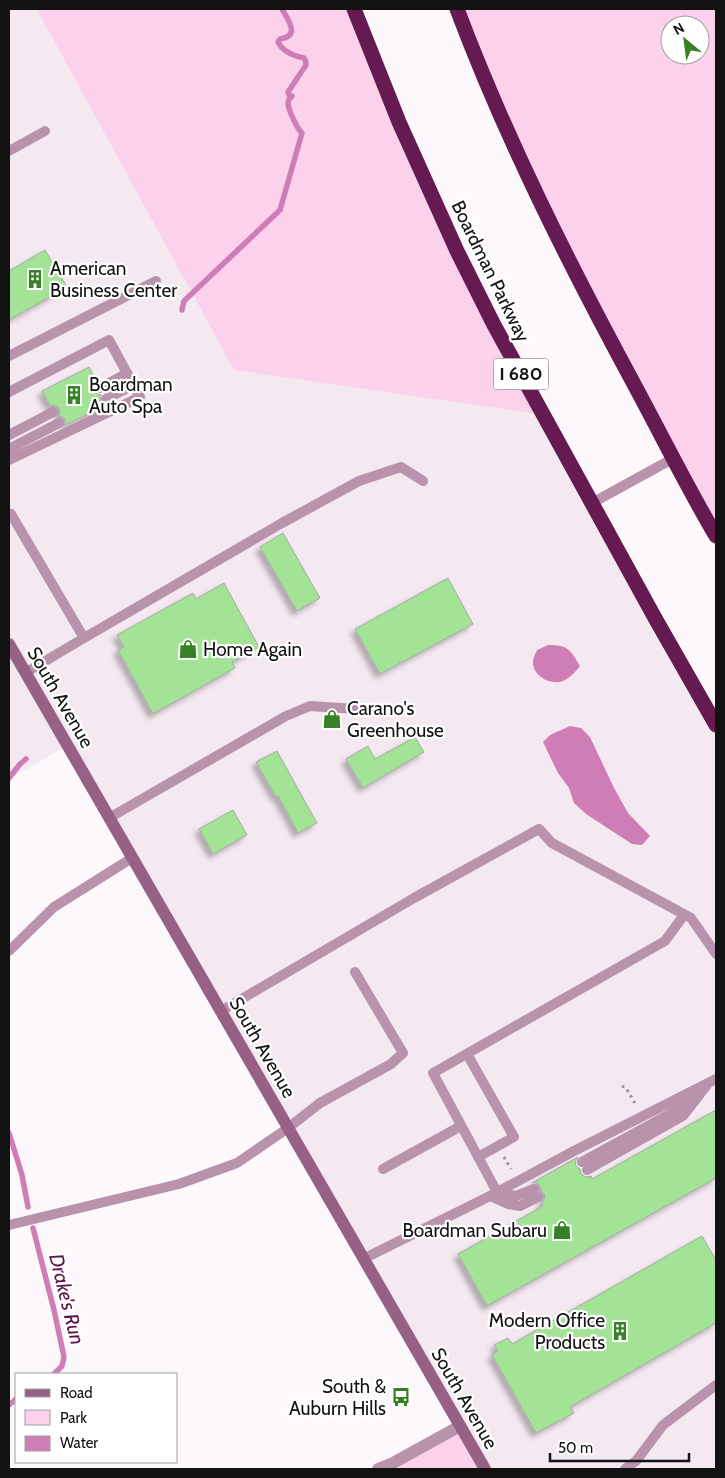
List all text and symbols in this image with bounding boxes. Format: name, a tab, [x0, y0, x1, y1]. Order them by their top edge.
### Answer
north arrow	[660, 15, 710, 65]
text: N	[670, 18, 687, 39]
street label: Boardman Parkway	[446, 197, 535, 346]
place label: American Business Center	[50, 257, 177, 302]
building icon: American Business Center	[24, 268, 46, 290]
road number: I 680	[494, 358, 548, 389]
place label: Boardman Auto Spa	[89, 373, 173, 418]
building icon: Boardman Auto Spa	[63, 384, 85, 406]
shop icon: Home Again	[177, 638, 199, 660]
place label: Home Again	[203, 638, 302, 661]
street label: South Avenue	[22, 643, 99, 752]
place label: Carano's Greenhouse	[347, 697, 444, 742]
shop icon: Carano's Greenhouse	[321, 708, 343, 730]
street label: South Avenue	[224, 993, 301, 1102]
place label: Boardman Subaru	[403, 1219, 547, 1242]
shop icon: Boardman Subaru	[551, 1219, 573, 1241]
water label: Drake's Run	[44, 1251, 90, 1347]
place label: Modern Office Products	[489, 1309, 605, 1354]
building icon: Modern Office Products	[609, 1320, 631, 1342]
street label: South Avenue	[426, 1344, 503, 1453]
legend	[15, 1373, 178, 1463]
place label: South & Auburn Hills	[289, 1375, 386, 1420]
text: Road	[60, 1384, 93, 1402]
bus stop icon: South & Auburn Hills	[390, 1386, 412, 1408]
text: Park	[60, 1409, 87, 1427]
scale bar	[550, 1430, 689, 1462]
text: Water	[60, 1434, 98, 1452]
text: 50 m	[558, 1439, 593, 1457]

